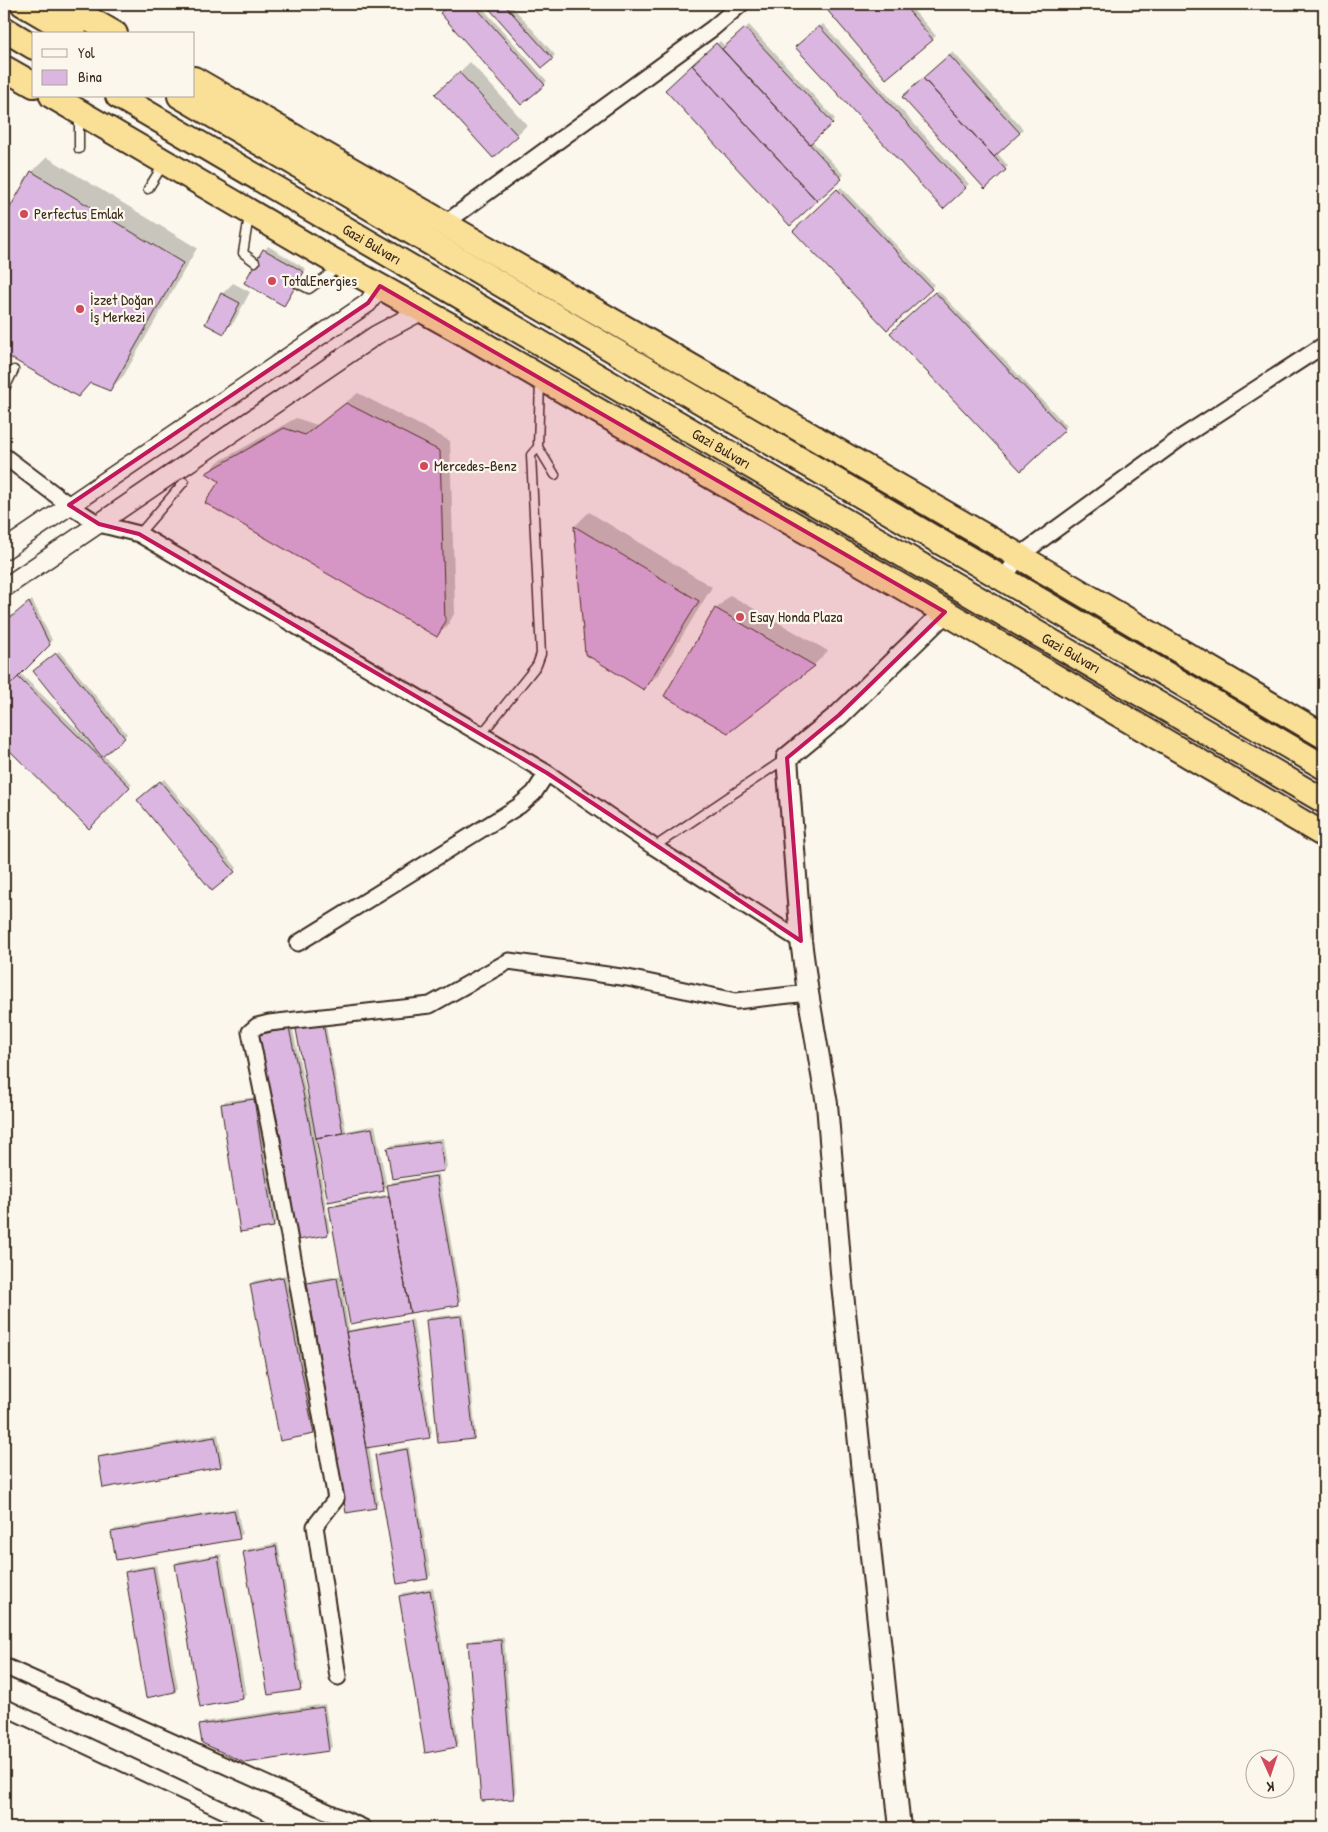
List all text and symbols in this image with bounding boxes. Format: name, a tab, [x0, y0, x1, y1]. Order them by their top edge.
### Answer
legend	[32, 32, 195, 98]
text: Yol	[78, 42, 95, 63]
text: Bina	[78, 66, 102, 87]
place label: Perfectus Emlak	[34, 203, 123, 224]
marker: Perfectus Emlak	[18, 208, 30, 220]
street label: Gazi Bulvarı	[339, 218, 405, 269]
place label: TotalEnergies	[282, 270, 357, 291]
marker: TotalEnergies	[266, 275, 278, 287]
place label: İzzet Doğan İş Merkezi	[90, 289, 154, 327]
marker: İzzet Doğan İş Merkezi	[74, 303, 86, 315]
street label: Gazi Bulvarı	[688, 423, 755, 474]
place label: Mercedes-Benz	[434, 455, 517, 476]
marker: Mercedes-Benz	[418, 460, 430, 472]
place label: Esay Honda Plaza	[750, 606, 843, 627]
marker: Esay Honda Plaza	[734, 611, 746, 623]
street label: Gazi Bulvarı	[1038, 627, 1105, 678]
north arrow	[1246, 1750, 1296, 1800]
text: K	[1266, 1778, 1275, 1797]

